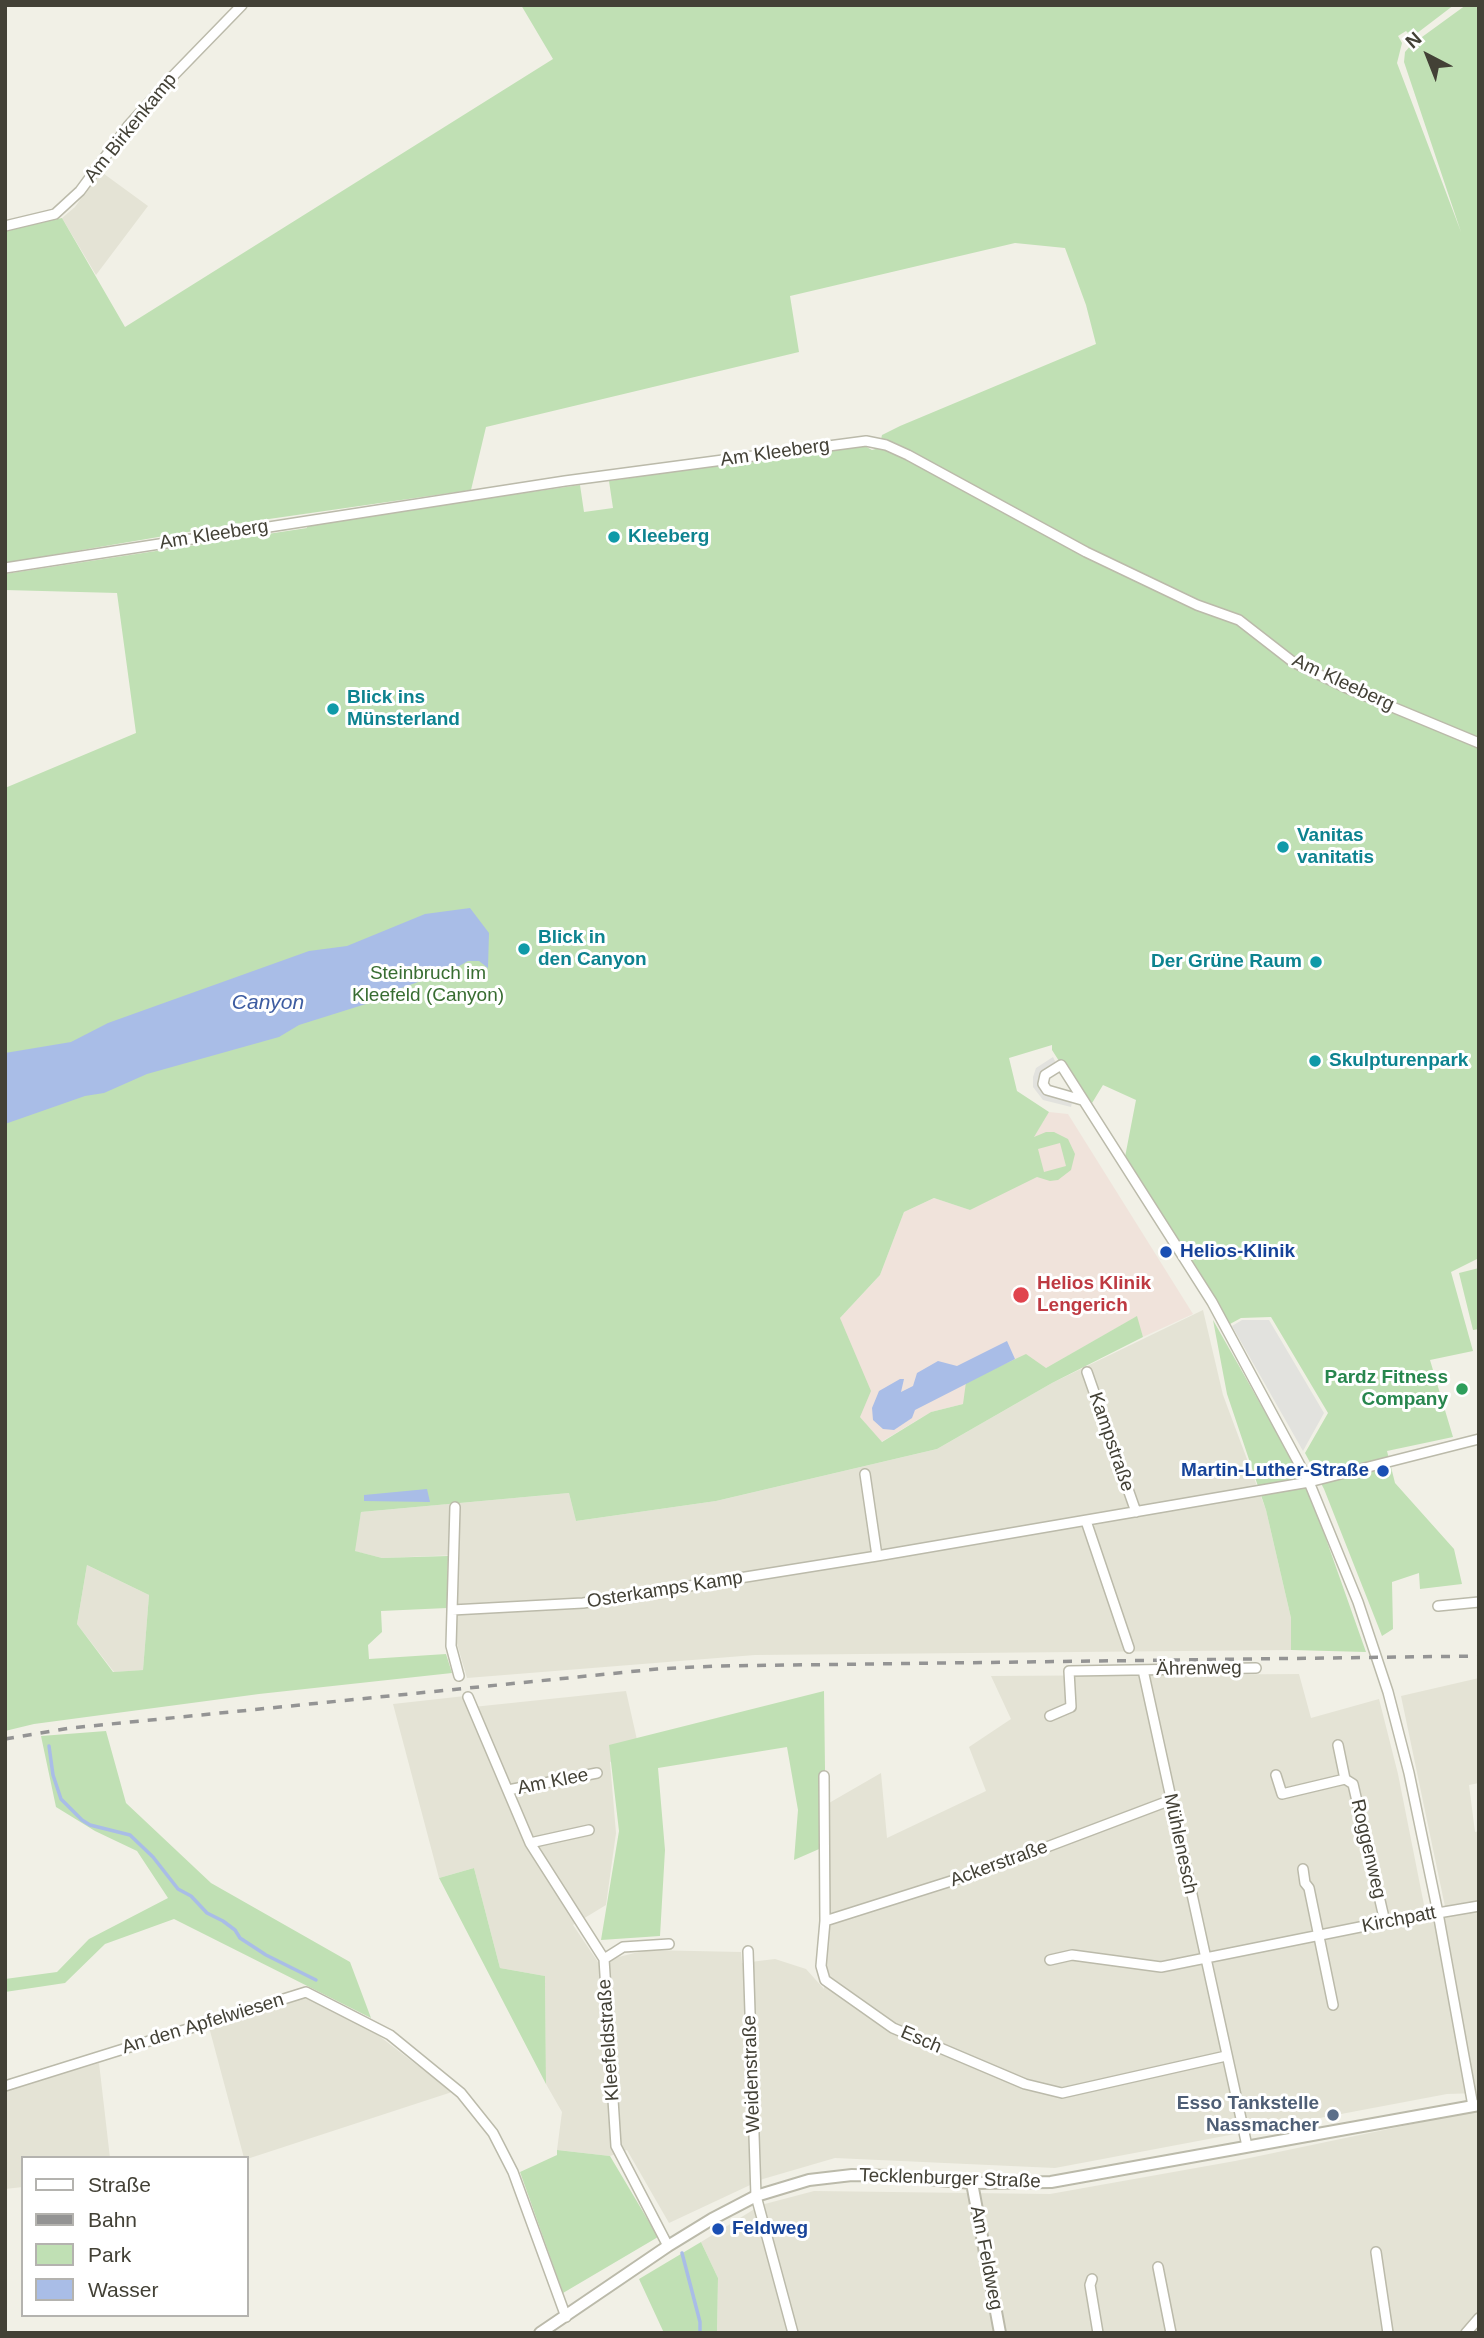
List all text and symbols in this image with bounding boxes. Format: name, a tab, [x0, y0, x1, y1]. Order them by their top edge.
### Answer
north arrow	[1393, 21, 1463, 91]
text: N	[1401, 28, 1426, 52]
street label: Am Birkenkamp	[80, 69, 182, 187]
street label: Am Kleeberg	[719, 434, 831, 472]
street label: Am Kleeberg	[158, 515, 270, 555]
place label: Kleeberg	[628, 526, 709, 548]
marker: Kleeberg	[606, 529, 622, 545]
street label: Am Kleeberg	[1288, 649, 1398, 717]
place label: Blick ins Münsterland	[347, 687, 460, 731]
marker: Blick ins Münsterland	[325, 701, 341, 717]
place label: Vanitas vanitatis	[1297, 825, 1374, 869]
marker: Vanitas vanitatis	[1275, 839, 1291, 855]
place label: Blick in den Canyon	[538, 927, 647, 971]
marker: Blick in den Canyon	[516, 941, 532, 957]
place label: Der Grüne Raum	[1151, 951, 1302, 973]
marker: Der Grüne Raum	[1308, 954, 1324, 970]
park label: Steinbruch im Kleefeld (Canyon)	[352, 963, 504, 1007]
water label: Canyon	[232, 990, 304, 1016]
place label: Skulpturenpark	[1329, 1050, 1468, 1072]
marker: Skulpturenpark	[1307, 1053, 1323, 1069]
place label: Helios-Klinik	[1180, 1241, 1295, 1263]
marker: Helios-Klinik	[1158, 1244, 1174, 1260]
place label: Helios Klinik Lengerich	[1037, 1273, 1151, 1317]
marker: Helios Klinik Lengerich	[1011, 1285, 1031, 1305]
place label: Pardz Fitness Company	[1324, 1367, 1448, 1411]
marker: Pardz Fitness Company	[1454, 1381, 1470, 1397]
street label: Kampstraße	[1083, 1389, 1139, 1495]
place label: Martin-Luther-Straße	[1181, 1460, 1369, 1482]
marker: Martin-Luther-Straße	[1375, 1463, 1391, 1479]
street label: Osterkamps Kamp	[586, 1566, 744, 1614]
street label: Ährenweg	[1156, 1657, 1242, 1681]
street label: Am Klee	[516, 1764, 590, 1800]
street label: Mühlenesch	[1158, 1792, 1202, 1896]
street label: Roggenweg	[1345, 1797, 1391, 1901]
street label: Ackerstraße	[947, 1836, 1051, 1892]
street label: Kirchpatt	[1360, 1902, 1438, 1938]
street label: Kleefeldstraße	[593, 1978, 625, 2102]
street label: An den Apfelwiesen	[119, 1989, 287, 2059]
street label: Weidenstraße	[739, 2015, 765, 2133]
street label: Esch	[897, 2021, 945, 2059]
place label: Esso Tankstelle Nassmacher	[1177, 2093, 1319, 2137]
marker: Esso Tankstelle Nassmacher	[1325, 2107, 1341, 2123]
legend	[21, 2156, 248, 2317]
street label: Tecklenburger Straße	[859, 2164, 1041, 2194]
text: Straße	[88, 2173, 151, 2196]
street label: Am Feldweg	[965, 2204, 1007, 2312]
text: Bahn	[88, 2208, 137, 2231]
place label: Feldweg	[732, 2218, 808, 2240]
marker: Feldweg	[710, 2221, 726, 2237]
text: Park	[88, 2243, 131, 2266]
text: Wasser	[88, 2278, 158, 2301]

